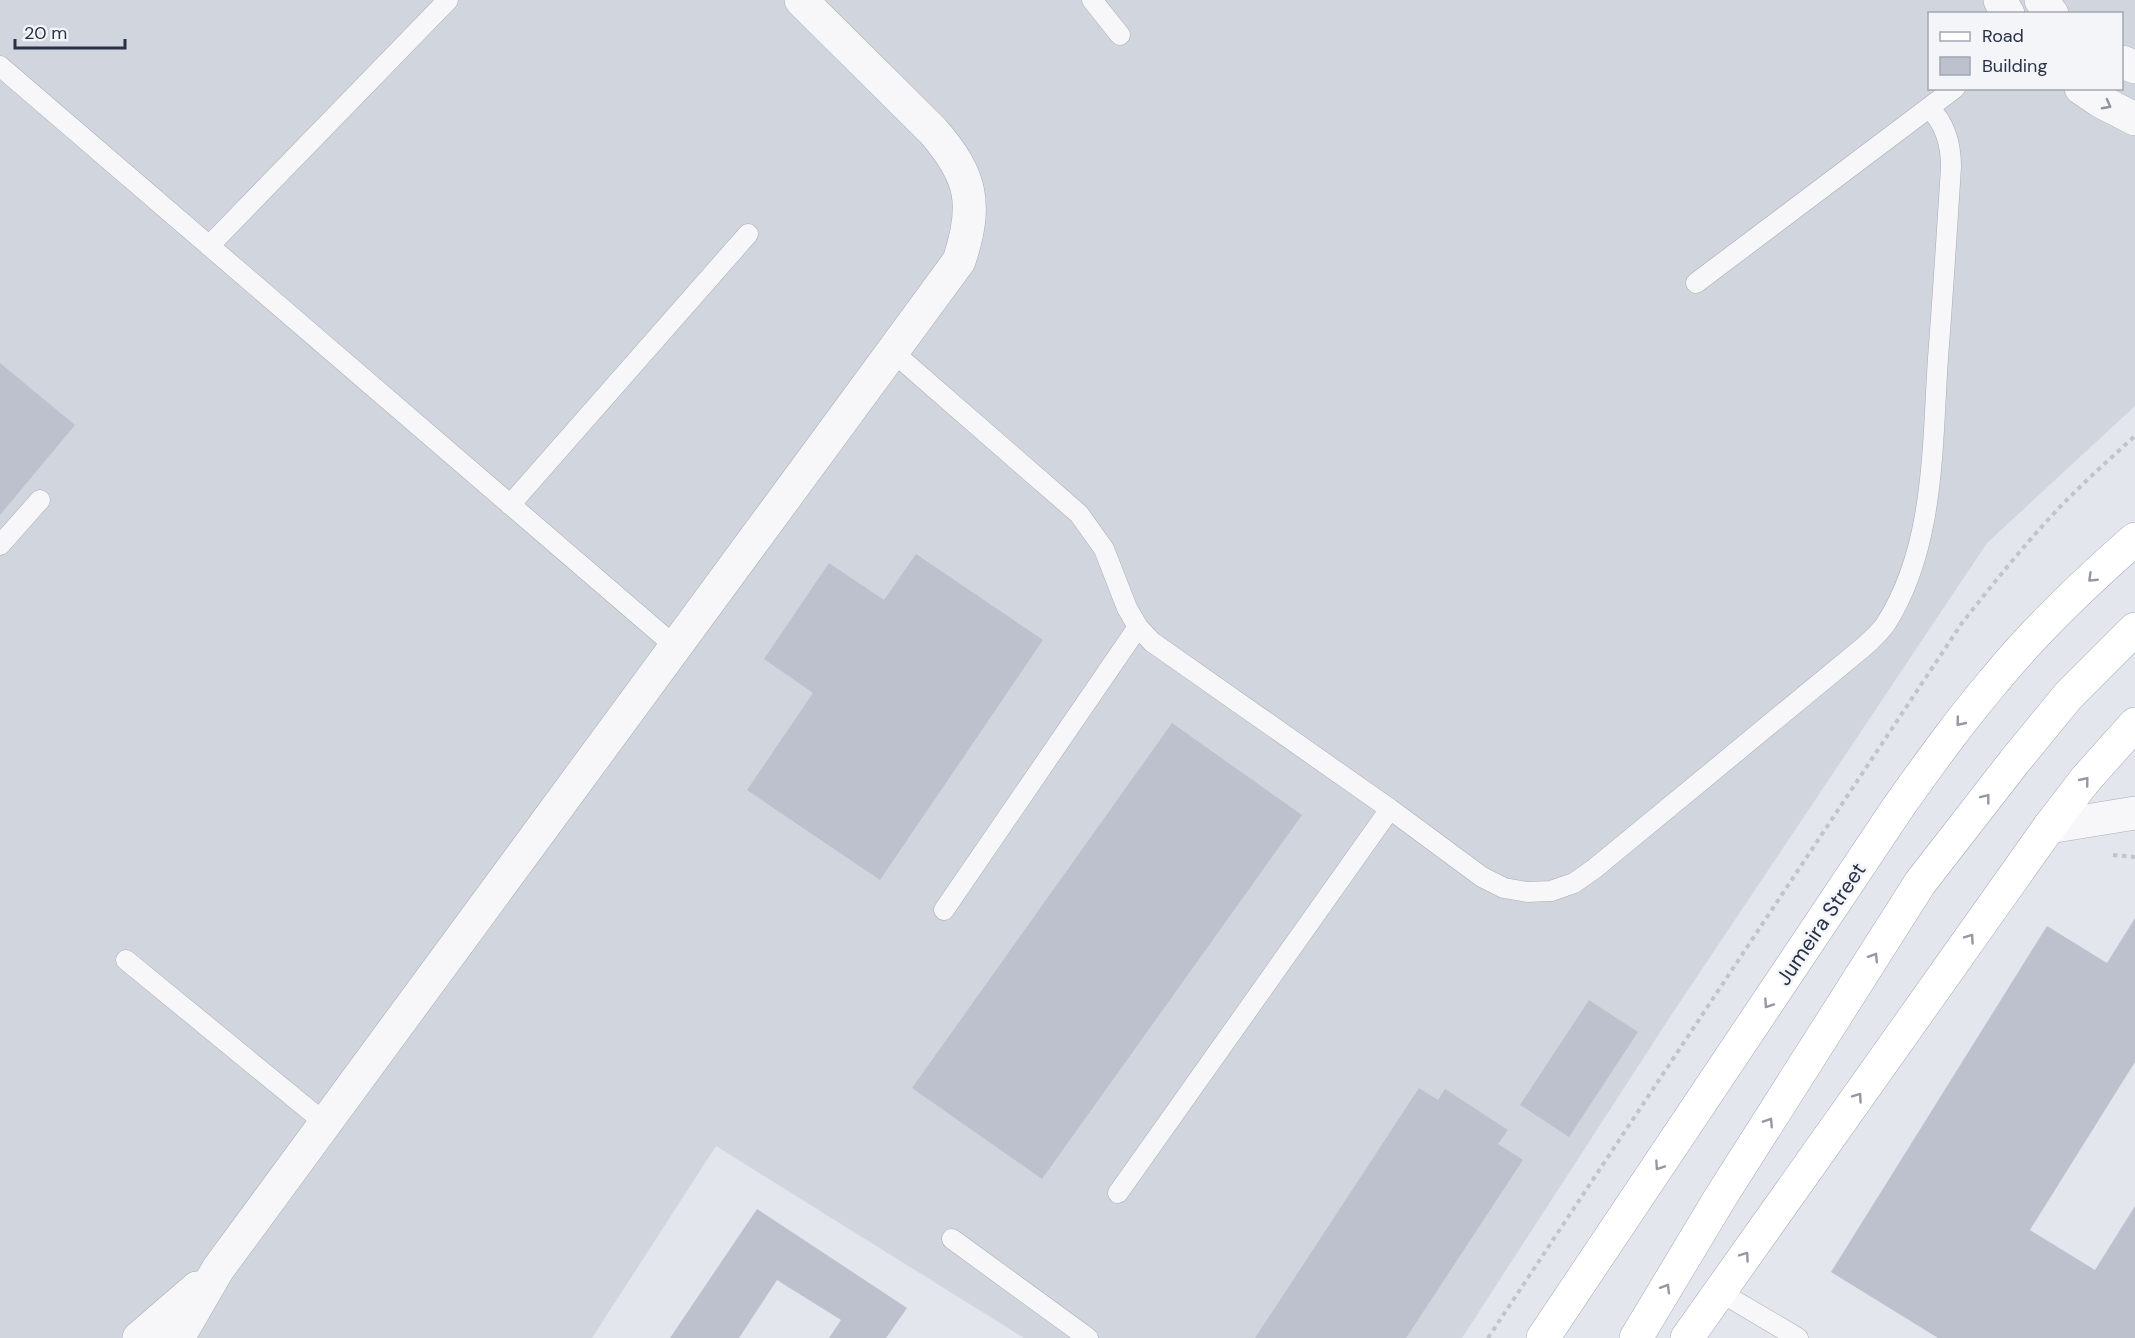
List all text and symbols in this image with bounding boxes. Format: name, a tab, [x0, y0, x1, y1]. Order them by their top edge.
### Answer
scale bar	[15, 12, 124, 50]
legend	[1928, 12, 2123, 90]
text: 20 m	[24, 21, 67, 45]
text: Road	[1982, 24, 2024, 48]
text: Building	[1982, 54, 2047, 78]
one-way arrow	[2101, 98, 2112, 109]
one-way arrow	[2088, 571, 2099, 582]
one-way arrow	[1957, 715, 1968, 726]
one-way arrow	[2078, 776, 2089, 787]
one-way arrow	[1978, 794, 1989, 805]
street label: Jumeira Street	[1770, 857, 1872, 991]
one-way arrow	[1963, 933, 1974, 944]
one-way arrow	[1866, 953, 1877, 964]
one-way arrow	[1764, 998, 1775, 1009]
one-way arrow	[1850, 1093, 1861, 1104]
one-way arrow	[1761, 1118, 1773, 1128]
one-way arrow	[1655, 1160, 1666, 1171]
one-way arrow	[1738, 1252, 1749, 1263]
one-way arrow	[1659, 1284, 1671, 1294]

